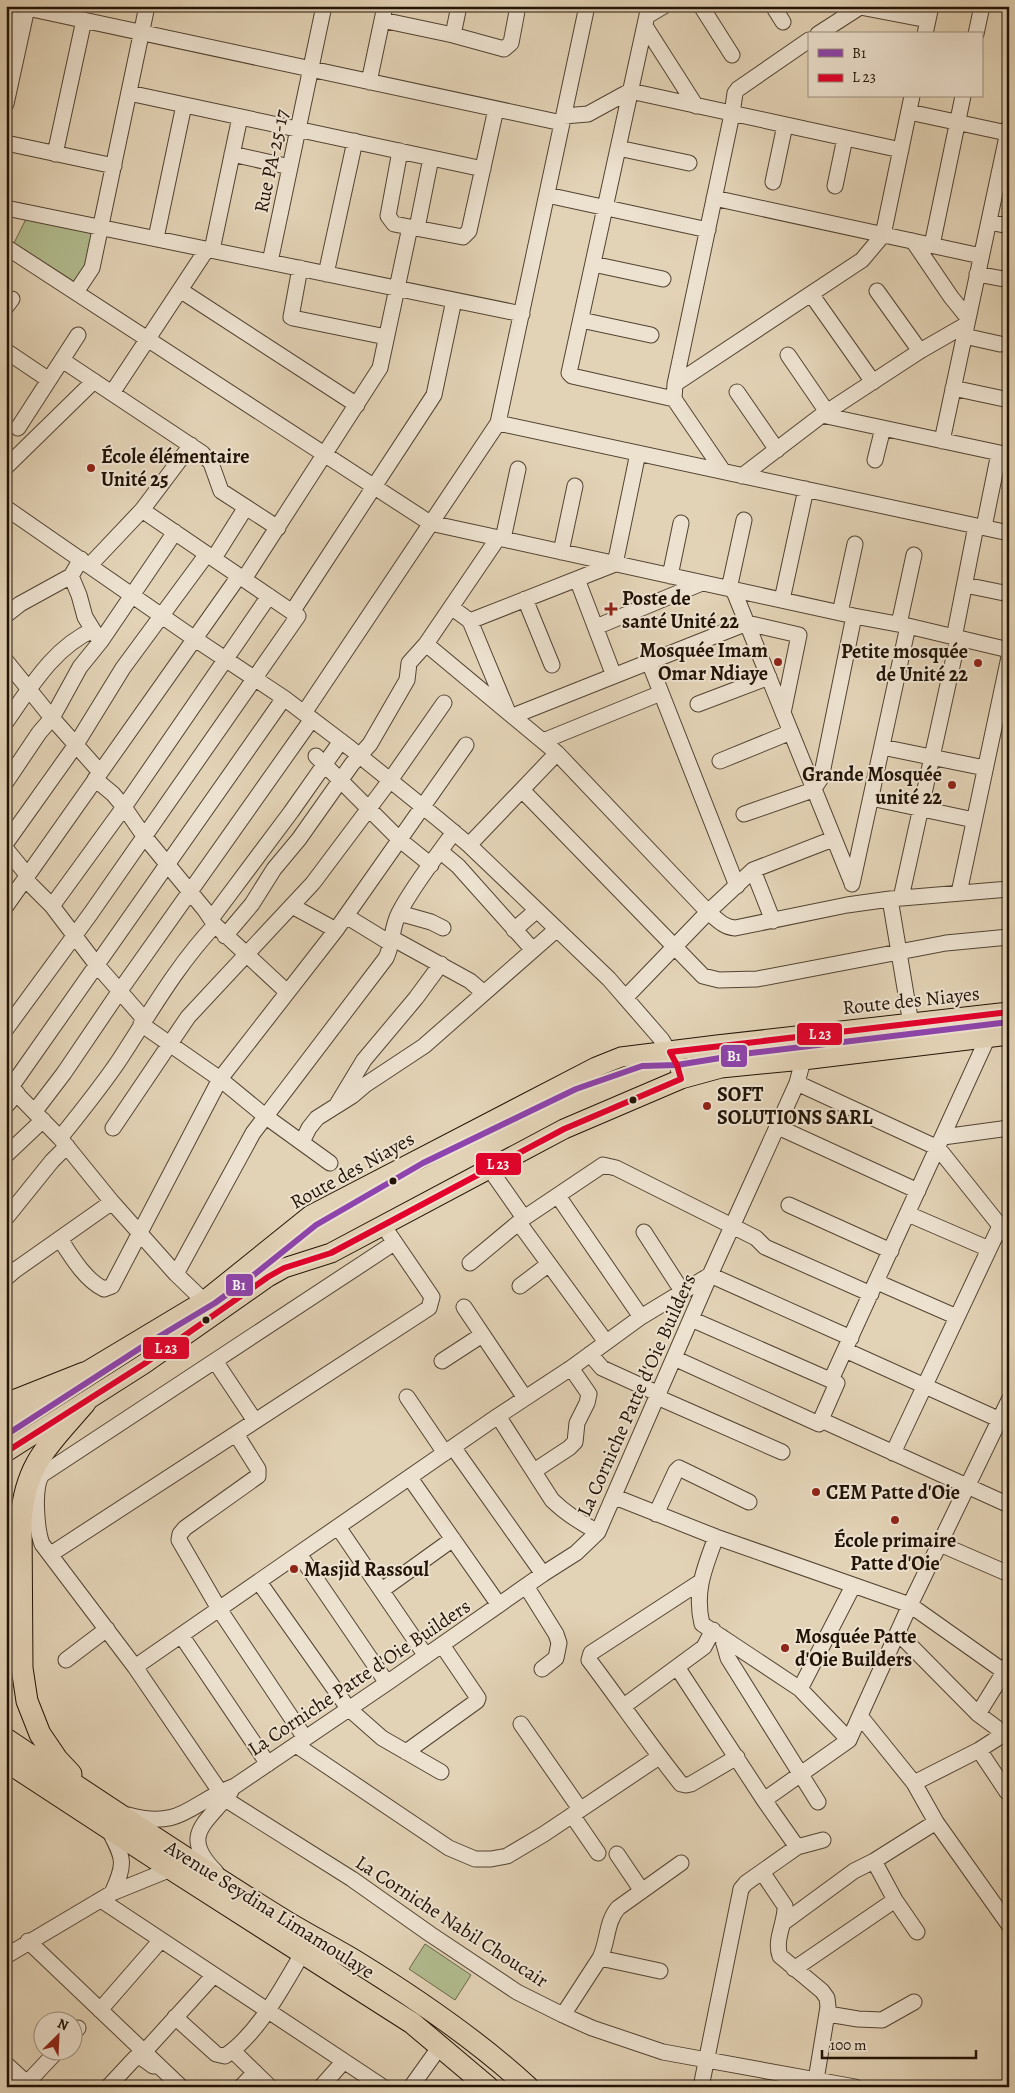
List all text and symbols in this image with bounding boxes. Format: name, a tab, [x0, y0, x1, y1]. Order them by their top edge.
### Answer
legend	[808, 32, 982, 98]
text: B1	[852, 43, 866, 63]
text: L 23	[852, 67, 876, 87]
street label: Rue PA-25-17	[247, 106, 296, 215]
place label: École élémentaire Unité 25	[101, 443, 249, 493]
marker: École élémentaire Unité 25	[85, 462, 97, 474]
place label: Poste de santé Unité 22	[622, 585, 739, 635]
marker: Poste de santé Unité 22	[604, 602, 618, 616]
place label: Mosquée Imam Omar Ndiaye	[639, 637, 768, 687]
place label: Petite mosquée de Unité 22	[841, 638, 968, 688]
marker: Mosquée Imam Omar Ndiaye	[772, 656, 784, 668]
marker: Petite mosquée de Unité 22	[972, 657, 984, 669]
place label: Grande Mosquée unité 22	[802, 761, 942, 811]
marker: Grande Mosquée unité 22	[946, 779, 958, 791]
street label: Route des Niayes	[841, 980, 981, 1021]
line badge: L 23	[796, 1022, 843, 1046]
text: L 23	[809, 1025, 831, 1044]
line badge: B1	[720, 1044, 748, 1068]
text: B1	[727, 1047, 741, 1066]
place label: SOFT SOLUTIONS SARL	[717, 1081, 873, 1131]
unlabelled marker	[628, 1095, 638, 1105]
marker: SOFT SOLUTIONS SARL	[701, 1100, 713, 1112]
street label: Route des Niayes	[285, 1125, 419, 1216]
line badge: L 23	[475, 1152, 522, 1176]
text: L 23	[487, 1155, 509, 1174]
unlabelled marker	[388, 1176, 398, 1186]
street label: La Corniche Patte d'Oie Builders	[571, 1269, 702, 1521]
line badge: B1	[225, 1273, 254, 1297]
text: B1	[232, 1276, 246, 1295]
unlabelled marker	[201, 1315, 211, 1325]
line badge: L 23	[142, 1336, 190, 1360]
text: L 23	[155, 1339, 177, 1358]
place label: CEM Patte d'Oie	[826, 1479, 960, 1506]
marker: CEM Patte d'Oie	[810, 1486, 822, 1498]
marker: École primaire Patte d'Oie	[889, 1514, 901, 1526]
place label: École primaire Patte d'Oie	[834, 1527, 956, 1577]
place label: Masjid Rassoul	[304, 1556, 430, 1583]
marker: Masjid Rassoul	[288, 1563, 300, 1575]
street label: La Corniche Patte d'Oie Builders	[243, 1593, 476, 1762]
place label: Mosquée Patte d'Oie Builders	[795, 1623, 917, 1673]
marker: Mosquée Patte d'Oie Builders	[779, 1642, 791, 1654]
street label: Avenue Seydina Limamoulaye	[159, 1833, 380, 1985]
street label: La Corniche Nabil Choucair	[350, 1849, 554, 1994]
north arrow	[32, 2010, 82, 2060]
text: N	[55, 2014, 72, 2035]
scale bar	[822, 2028, 976, 2060]
text: 100 m	[830, 2035, 867, 2055]

